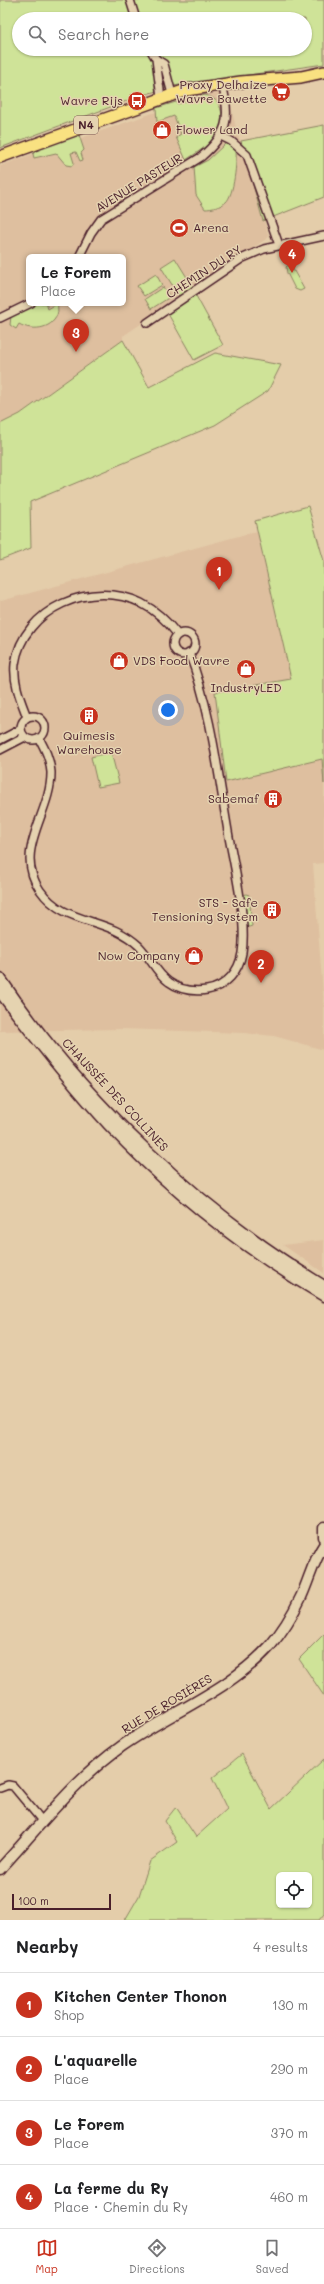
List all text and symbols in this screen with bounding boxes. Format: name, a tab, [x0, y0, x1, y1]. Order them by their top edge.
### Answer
search box	[12, 12, 312, 56]
icon: search	[26, 23, 48, 45]
text: Search here	[58, 24, 149, 44]
place label: Proxy Delhaize Wavre Bawette	[176, 76, 267, 106]
supermarket icon: Proxy Delhaize Wavre Bawette	[270, 81, 292, 103]
bus stop icon: Wavre Rijs	[126, 90, 148, 112]
place label: Wavre Rijs	[60, 92, 123, 108]
road number: N4	[74, 116, 98, 134]
shop icon: Flower Land	[151, 119, 173, 141]
place label: Flower Land	[176, 121, 248, 137]
street label: AVENUE PASTEUR	[92, 149, 185, 215]
sports icon: Arena	[168, 217, 190, 239]
place label: Arena	[193, 219, 229, 235]
pin: 4	[279, 240, 305, 273]
street label: CHEMIN DU RY	[163, 241, 244, 302]
popup	[26, 254, 126, 306]
text: Le Forem	[41, 262, 111, 282]
text: Place	[41, 282, 76, 299]
pin: 3	[63, 319, 89, 352]
pin: 1	[206, 557, 232, 590]
shop icon: VDS Food Wavre	[108, 650, 130, 672]
place label: VDS Food Wavre	[133, 652, 230, 668]
shop icon: IndustryLED	[235, 658, 257, 680]
place label: IndustryLED	[211, 679, 281, 695]
your location	[158, 700, 178, 720]
building icon: Quimesis Warehouse	[78, 705, 100, 727]
place label: Quimesis Warehouse	[56, 727, 122, 757]
building icon: Sabemaf	[262, 788, 284, 810]
place label: Sabemaf	[208, 790, 259, 806]
place label: STS - Safe Tensioning System	[152, 894, 258, 924]
building icon: STS - Safe Tensioning System	[261, 899, 283, 921]
shop icon: Now Company	[183, 945, 205, 967]
place label: Now Company	[98, 947, 180, 963]
pin: 2	[248, 950, 274, 983]
street label: CHAUSSÉE DES COLLINES	[59, 1034, 172, 1154]
street label: RUE DE ROSIÈRES	[118, 1670, 215, 1736]
map controls	[276, 1872, 312, 1908]
button: locate	[276, 1872, 312, 1908]
scale bar	[12, 1892, 111, 1911]
text: 100 m	[18, 1893, 49, 1908]
text: Nearby	[16, 1935, 78, 1957]
text: 4 results	[253, 1938, 308, 1955]
text: Kitchen Center Thonon	[54, 1986, 227, 2006]
text: 1	[26, 1996, 32, 2013]
text: 130 m	[272, 1996, 308, 2013]
text: Shop	[54, 2006, 84, 2023]
text: L'aquarelle	[54, 2050, 137, 2070]
text: 2	[25, 2060, 33, 2077]
text: 290 m	[271, 2060, 308, 2077]
text: Place	[54, 2070, 89, 2087]
text: Le Forem	[54, 2114, 124, 2134]
text: 3	[25, 2124, 33, 2141]
text: 370 m	[271, 2124, 308, 2141]
text: Place	[54, 2134, 89, 2151]
text: La ferme du Ry	[54, 2178, 169, 2198]
text: 4	[25, 2188, 33, 2205]
text: 460 m	[270, 2188, 308, 2205]
text: Place · Chemin du Ry	[54, 2198, 188, 2215]
tab: Map	[36, 2237, 58, 2276]
tab: Directions	[129, 2237, 185, 2276]
tab: Saved	[256, 2237, 288, 2276]

